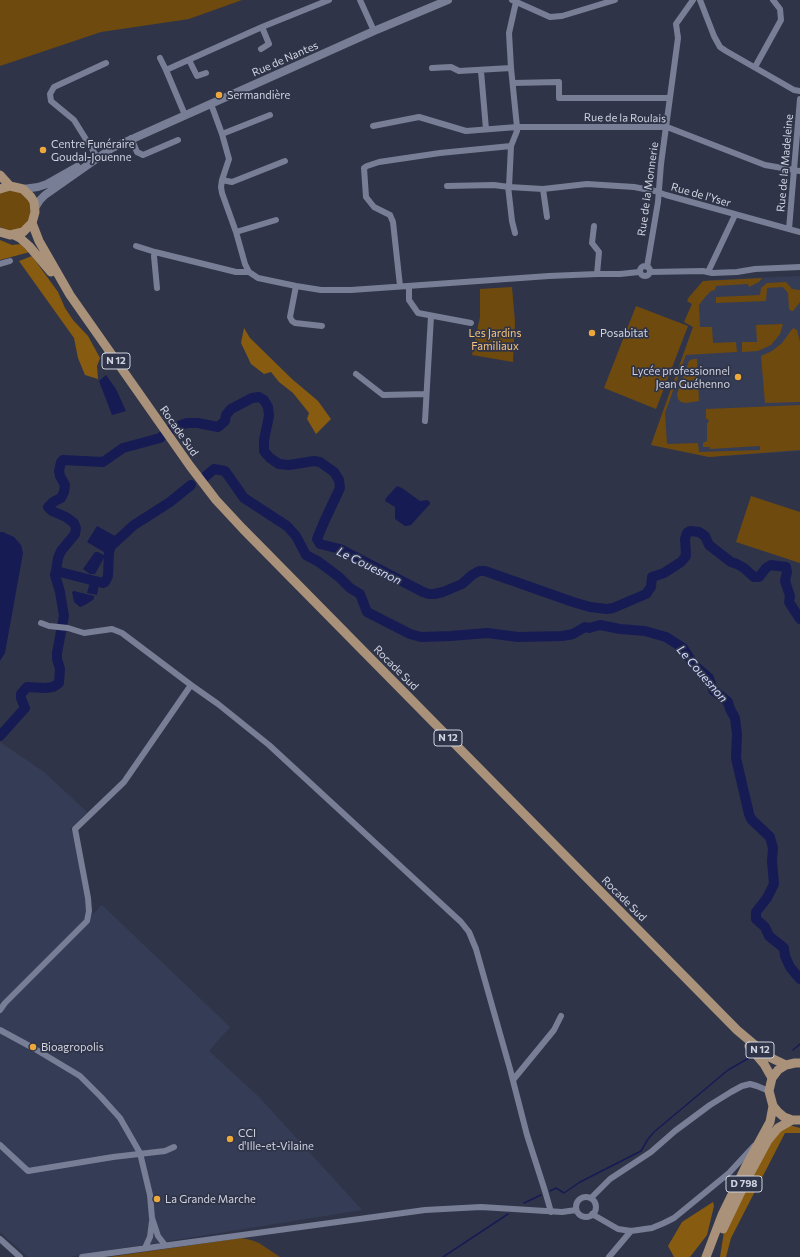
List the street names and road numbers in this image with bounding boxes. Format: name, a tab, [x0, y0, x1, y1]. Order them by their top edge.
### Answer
street label: Rue de Nantes	[250, 38, 320, 80]
street label: Rue de la Roulais	[584, 111, 666, 125]
street label: Rue de la Madeleine	[774, 114, 796, 212]
street label: Rue de la Monnerie	[635, 141, 661, 237]
street label: Rue de l'Yser	[669, 180, 733, 210]
road number: N 12	[102, 353, 130, 369]
street label: Rocade Sud	[157, 403, 201, 459]
street label: Rocade Sud	[371, 643, 421, 693]
road number: N 12	[434, 730, 462, 746]
street label: Rocade Sud	[599, 874, 649, 924]
road number: N 12	[746, 1042, 774, 1058]
road number: D 798	[726, 1176, 762, 1192]

